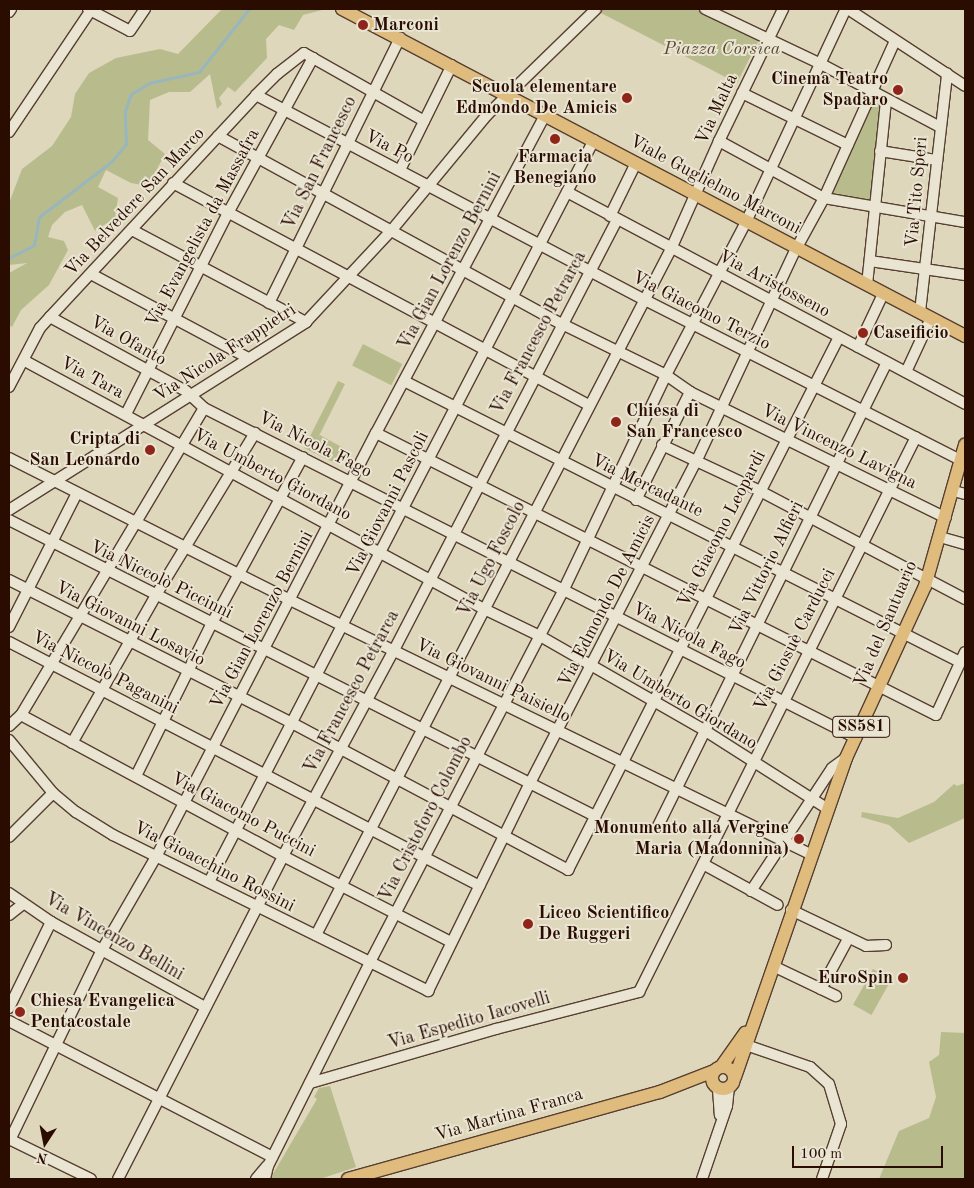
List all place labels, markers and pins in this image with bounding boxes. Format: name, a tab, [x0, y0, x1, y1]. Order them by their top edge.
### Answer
place label: Marconi	[373, 14, 439, 36]
marker: Marconi	[357, 19, 369, 31]
place label: Cinema Teatro Spadaro	[771, 69, 888, 112]
place label: Scuola elementare Edmondo De Amicis	[455, 77, 617, 120]
marker: Cinema Teatro Spadaro	[892, 84, 904, 96]
marker: Scuola elementare Edmondo De Amicis	[621, 92, 633, 104]
marker: Farmacia Benegiano	[549, 133, 561, 145]
place label: Farmacia Benegiano	[513, 147, 597, 190]
place label: Caseificio	[873, 322, 949, 344]
marker: Caseificio	[857, 327, 869, 339]
place label: Chiesa di San Francesco	[626, 401, 743, 444]
marker: Chiesa di San Francesco	[610, 416, 622, 428]
place label: Cripta di San Leonardo	[29, 429, 140, 472]
marker: Cripta di San Leonardo	[144, 444, 156, 456]
place label: Monumento alla Vergine Maria (Madonnina)	[594, 818, 789, 861]
marker: Monumento alla Vergine Maria (Madonnina)	[793, 833, 805, 845]
place label: Liceo Scientifico De Ruggeri	[538, 903, 669, 946]
marker: Liceo Scientifico De Ruggeri	[522, 918, 534, 930]
place label: EuroSpin	[818, 967, 893, 989]
marker: EuroSpin	[897, 972, 909, 984]
place label: Chiesa Evangelica Pentacostale	[30, 991, 175, 1034]
marker: Chiesa Evangelica Pentacostale	[14, 1006, 26, 1018]

